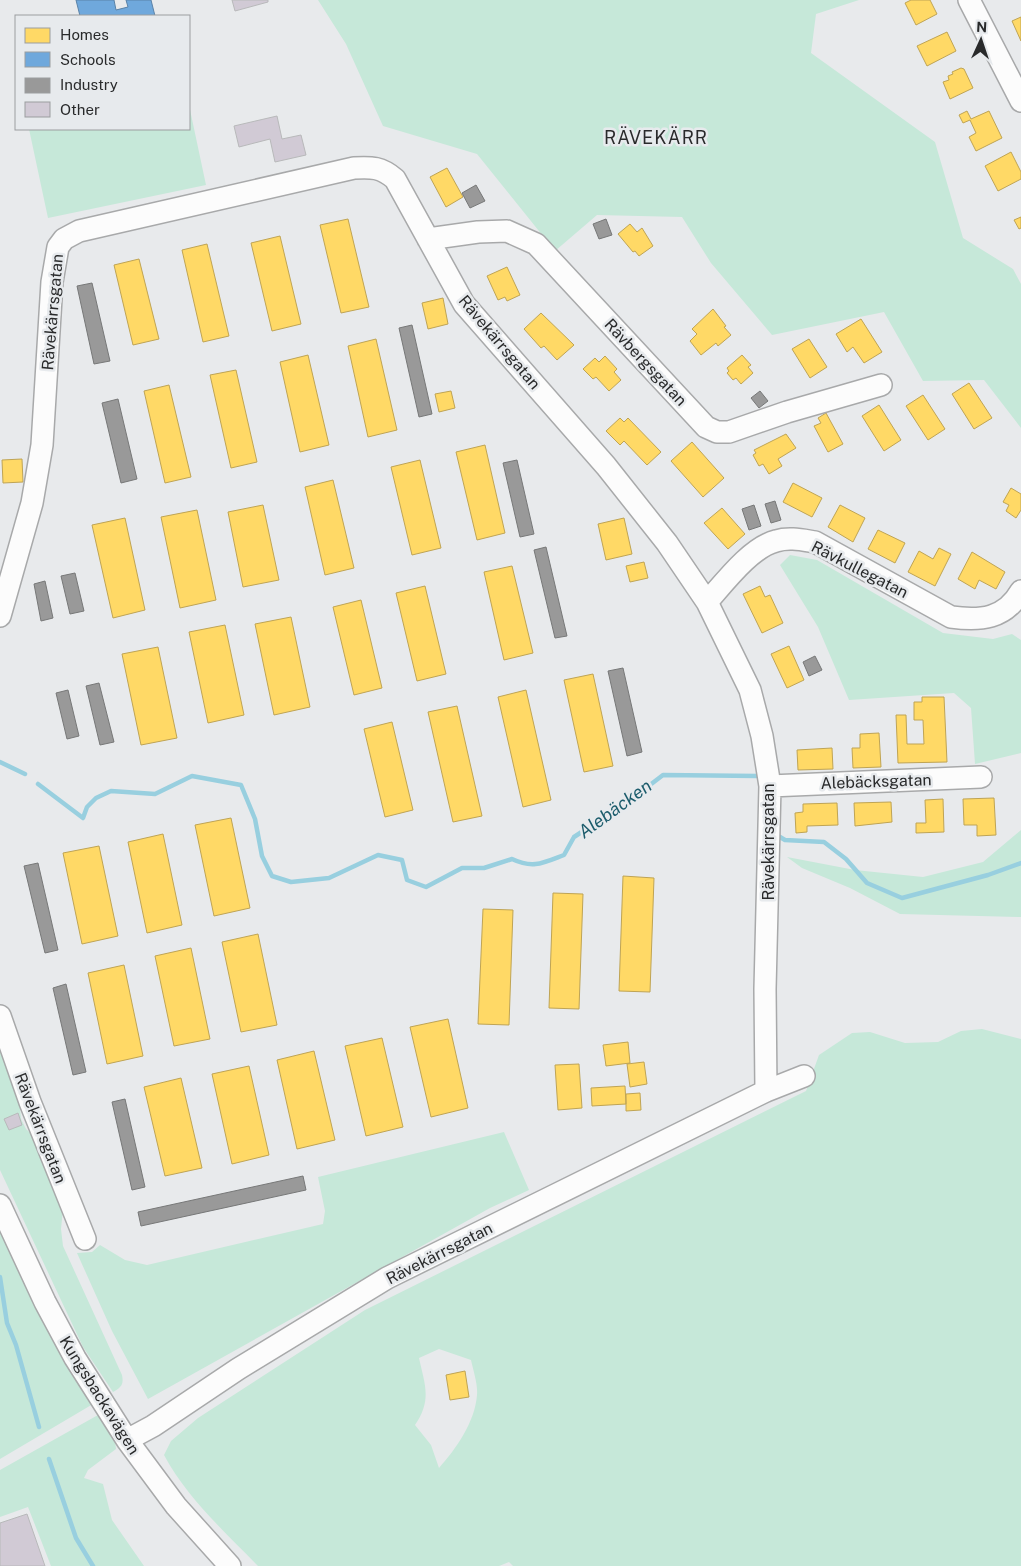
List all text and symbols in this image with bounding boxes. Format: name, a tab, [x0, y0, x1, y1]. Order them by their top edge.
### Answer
legend	[15, 15, 190, 130]
north arrow	[956, 15, 1006, 65]
text: N	[976, 19, 988, 35]
text: Homes	[60, 26, 109, 43]
text: Schools	[60, 51, 116, 68]
text: Industry	[60, 76, 118, 93]
text: Other	[60, 101, 100, 118]
district label: RÄVEKÄRR	[604, 126, 708, 148]
street label: Rävekärrsgatan	[38, 253, 67, 371]
street label: Rävekärrsgatan	[455, 291, 544, 393]
street label: Rävbergsgatan	[600, 315, 691, 410]
street label: Rävkullegatan	[808, 537, 911, 602]
street label: Alebäcksgatan	[820, 770, 932, 793]
water label: Alebäcken	[574, 775, 656, 842]
street label: Rävekärrsgatan	[759, 784, 778, 900]
street label: Rävekärrsgatan	[11, 1070, 70, 1186]
street label: Rävekärrsgatan	[383, 1218, 496, 1288]
street label: Kungsbackavägen	[56, 1333, 144, 1458]

